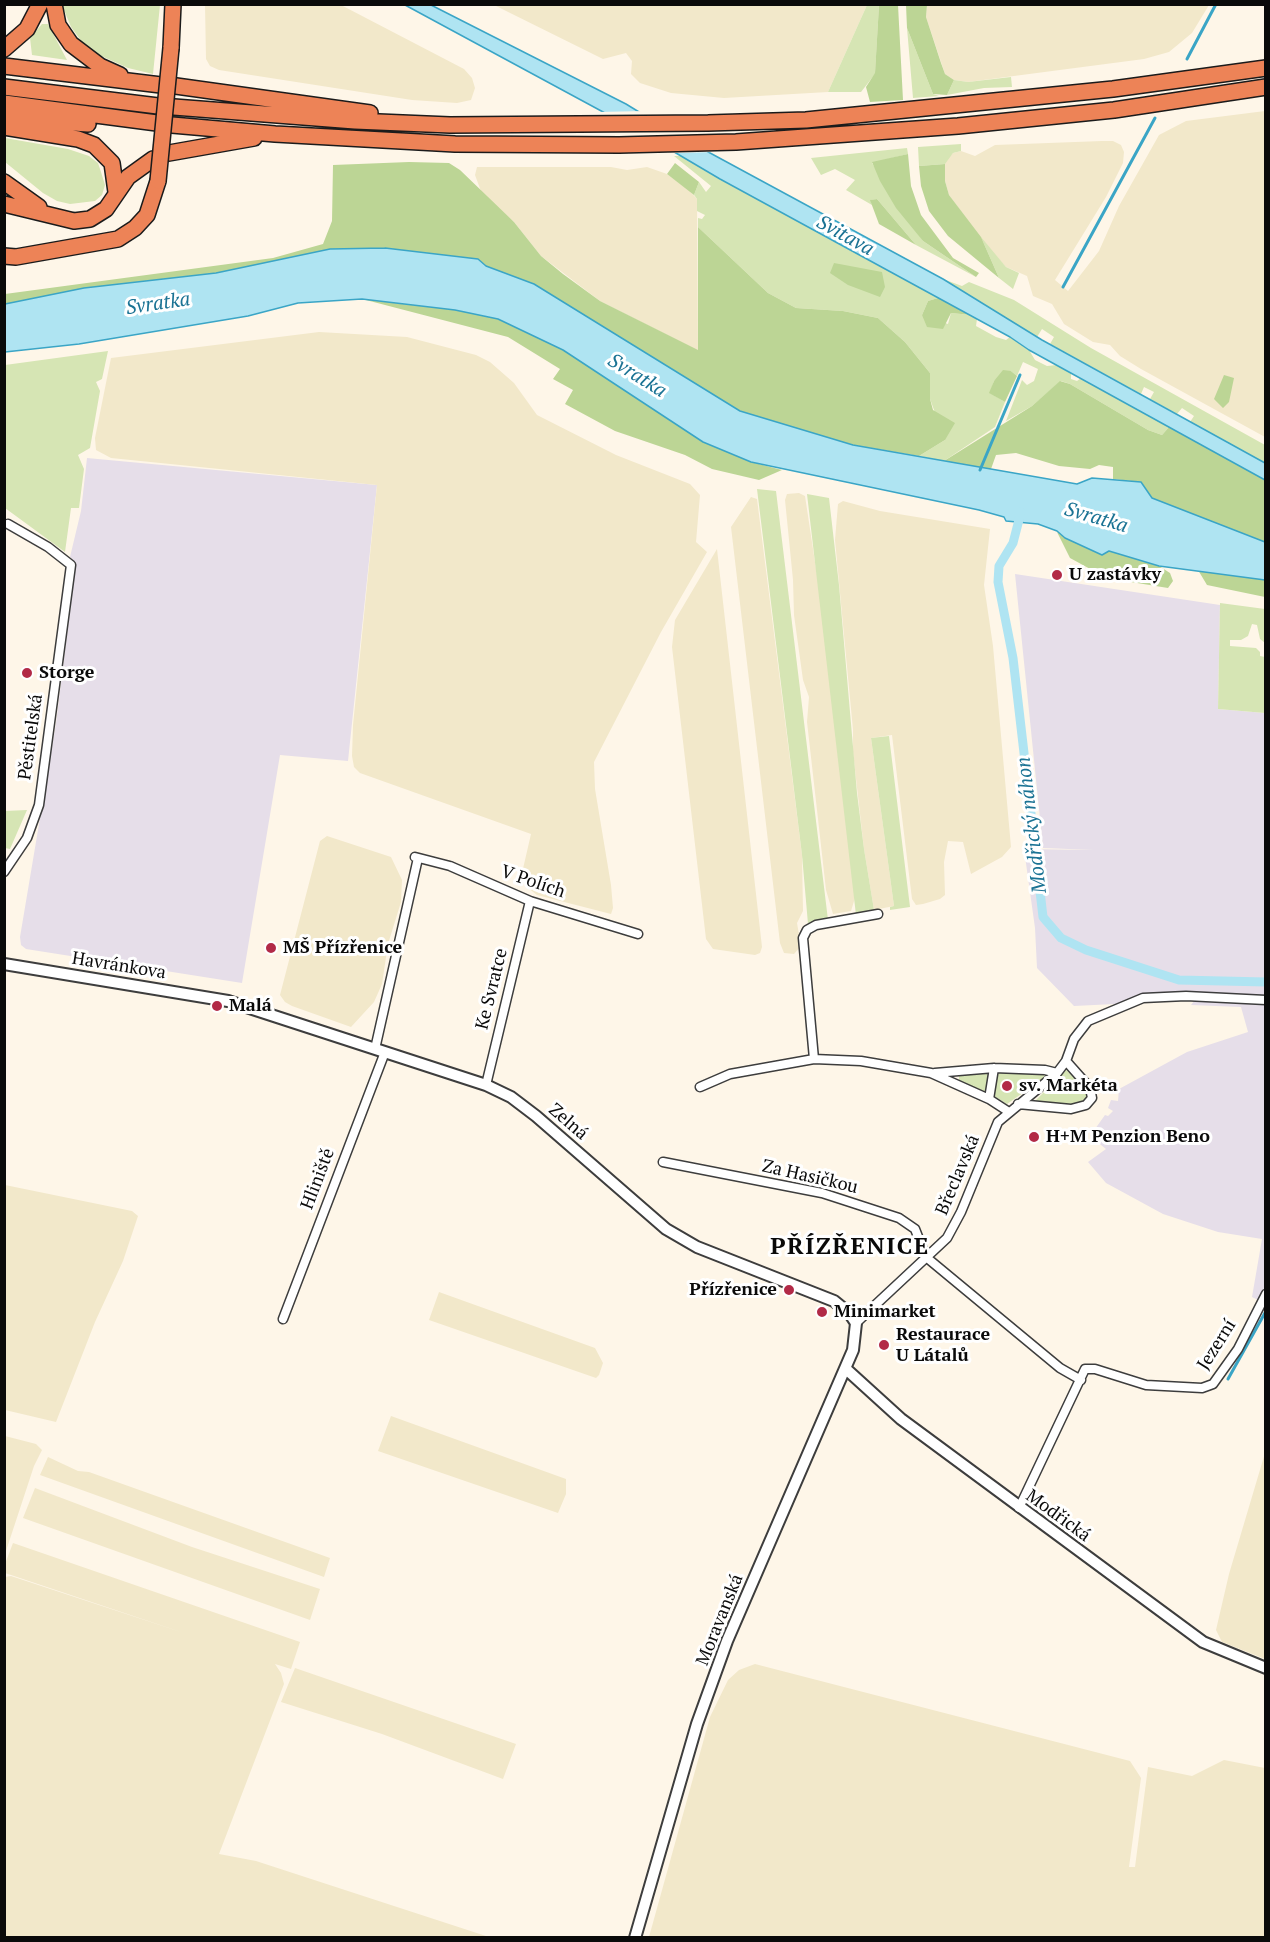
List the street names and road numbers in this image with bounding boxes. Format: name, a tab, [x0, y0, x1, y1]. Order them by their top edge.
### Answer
street label: Pěstitelská	[14, 693, 48, 781]
street label: V Polích	[498, 861, 568, 903]
street label: Ke Svratce	[472, 946, 512, 1032]
street label: Havránkova	[70, 948, 168, 984]
street label: Zelná	[544, 1099, 592, 1145]
street label: Břeclavská	[931, 1132, 985, 1218]
street label: Hliniště	[297, 1145, 339, 1213]
street label: Za Hasičkou	[760, 1155, 860, 1199]
street label: Jezerní	[1193, 1316, 1241, 1374]
street label: Modřická	[1021, 1485, 1095, 1547]
street label: Moravanská	[692, 1571, 748, 1669]

